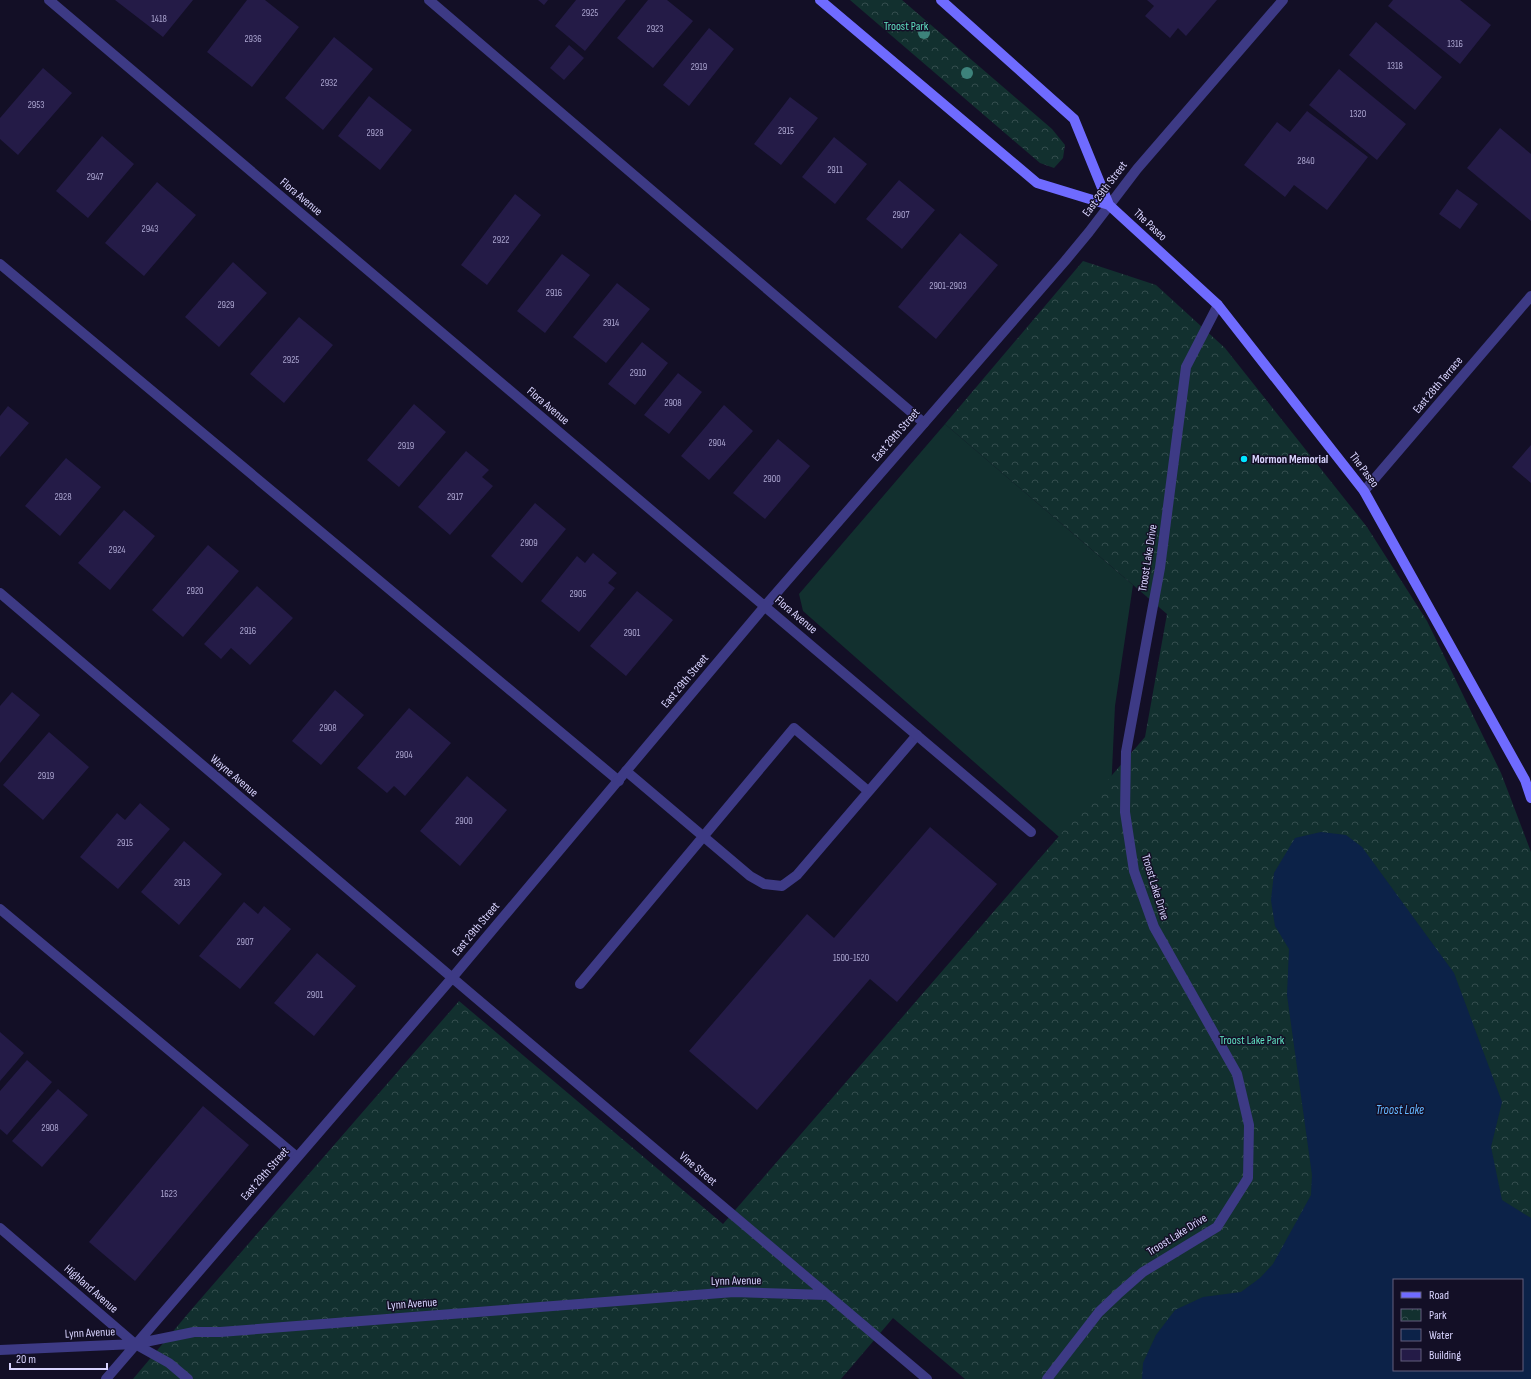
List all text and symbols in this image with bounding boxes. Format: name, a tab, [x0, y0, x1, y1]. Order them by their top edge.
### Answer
house number: 2925	[582, 7, 598, 19]
house number: 1418	[151, 13, 167, 25]
park label: Troost Park	[884, 19, 929, 34]
house number: 2923	[647, 23, 663, 35]
house number: 2936	[244, 33, 262, 45]
house number: 1316	[1447, 38, 1463, 50]
house number: 1318	[1387, 60, 1403, 72]
house number: 2919	[691, 61, 707, 73]
house number: 2932	[321, 77, 337, 89]
house number: 2953	[28, 99, 44, 111]
house number: 1320	[1350, 108, 1366, 120]
house number: 2915	[778, 125, 794, 137]
house number: 2928	[366, 127, 384, 139]
house number: 2840	[1297, 155, 1315, 167]
street label: East 29th Street	[1079, 158, 1131, 220]
house number: 2911	[827, 164, 843, 176]
house number: 2947	[87, 171, 103, 183]
street label: Flora Avenue	[277, 175, 325, 219]
street label: The Paseo	[1130, 206, 1170, 244]
house number: 2907	[893, 209, 910, 221]
house number: 2943	[142, 223, 158, 235]
house number: 2922	[493, 234, 509, 246]
house number: 2901-2903	[929, 280, 967, 292]
house number: 2916	[546, 287, 562, 299]
house number: 2929	[217, 299, 235, 311]
house number: 2914	[603, 317, 619, 329]
street label: East 28th Terrace	[1410, 353, 1466, 417]
house number: 2925	[283, 354, 299, 366]
house number: 2910	[630, 367, 646, 379]
street label: Flora Avenue	[524, 384, 572, 428]
house number: 2908	[664, 397, 682, 409]
street label: East 29th Street	[869, 405, 923, 465]
house number: 2904	[708, 437, 726, 449]
house number: 2919	[398, 440, 414, 452]
street label: The Paseo	[1346, 449, 1382, 491]
place label: Mormon Memorial	[1252, 452, 1328, 467]
marker: Mormon Memorial	[1239, 454, 1249, 464]
house number: 2900	[763, 473, 781, 485]
house number: 2928	[54, 491, 72, 503]
house number: 2917	[447, 491, 463, 503]
street label: Troost Lake Drive	[1135, 523, 1161, 593]
house number: 2909	[520, 537, 538, 549]
house number: 2924	[109, 544, 125, 556]
house number: 2920	[186, 585, 204, 597]
house number: 2905	[569, 588, 587, 600]
street label: Flora Avenue	[772, 593, 820, 637]
house number: 2916	[240, 625, 256, 637]
house number: 2901	[624, 627, 641, 639]
street label: East 29th Street	[658, 651, 712, 711]
house number: 2908	[319, 722, 337, 734]
house number: 2904	[395, 749, 413, 761]
street label: Wayne Avenue	[207, 752, 261, 800]
house number: 2919	[38, 770, 54, 782]
house number: 2900	[455, 815, 473, 827]
house number: 2915	[117, 837, 133, 849]
street label: Troost Lake Drive	[1138, 852, 1172, 922]
house number: 2913	[174, 877, 190, 889]
street label: East 29th Street	[449, 899, 503, 959]
house number: 2907	[237, 936, 254, 948]
house number: 1500-1520	[833, 952, 869, 964]
house number: 2901	[307, 989, 324, 1001]
park label: Troost Lake Park	[1220, 1033, 1285, 1048]
water label: Troost Lake	[1376, 1102, 1424, 1118]
house number: 2908	[41, 1122, 59, 1134]
street label: East 29th Street	[238, 1144, 292, 1204]
street label: Vine Street	[676, 1149, 720, 1189]
house number: 1623	[161, 1188, 177, 1200]
street label: Troost Lake Drive	[1144, 1210, 1210, 1259]
street label: Highland Avenue	[61, 1262, 121, 1317]
street label: Lynn Avenue	[711, 1273, 761, 1289]
legend	[1393, 1279, 1523, 1371]
text: Road	[1429, 1288, 1449, 1303]
street label: Lynn Avenue	[386, 1295, 438, 1313]
text: Park	[1429, 1308, 1447, 1323]
street label: Lynn Avenue	[64, 1324, 116, 1342]
text: Water	[1429, 1328, 1453, 1343]
scale bar	[10, 1345, 107, 1371]
text: Building	[1429, 1348, 1461, 1363]
text: 20 m	[16, 1352, 36, 1367]

